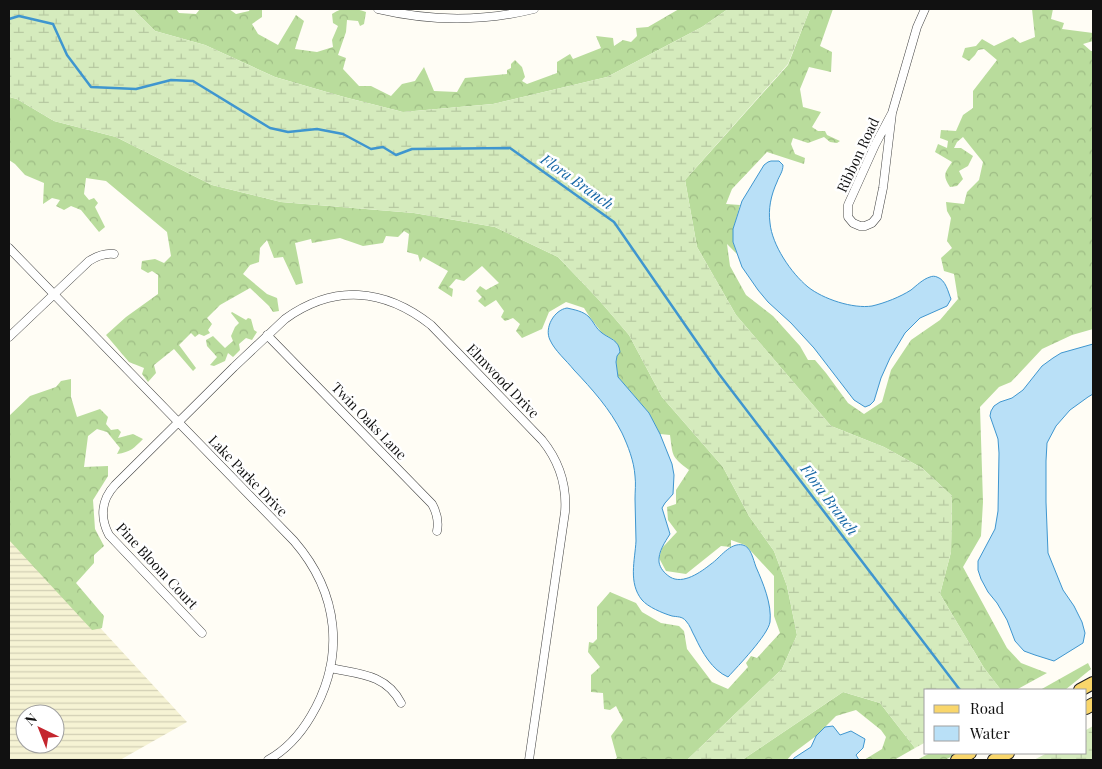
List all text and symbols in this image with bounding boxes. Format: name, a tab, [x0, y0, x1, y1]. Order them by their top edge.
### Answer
street label: Ribbon Road	[832, 114, 883, 195]
water label: Flora Branch	[536, 148, 618, 214]
street label: Elmwood Drive	[463, 339, 544, 422]
street label: Twin Oaks Lane	[327, 378, 411, 464]
street label: Lake Parke Drive	[205, 431, 292, 520]
water label: Flora Branch	[796, 459, 863, 539]
street label: Pine Bloom Court	[112, 518, 203, 614]
legend	[924, 689, 1087, 754]
text: Road	[970, 698, 1004, 718]
north arrow	[15, 704, 65, 754]
text: N	[21, 709, 41, 730]
text: Water	[969, 723, 1010, 743]

